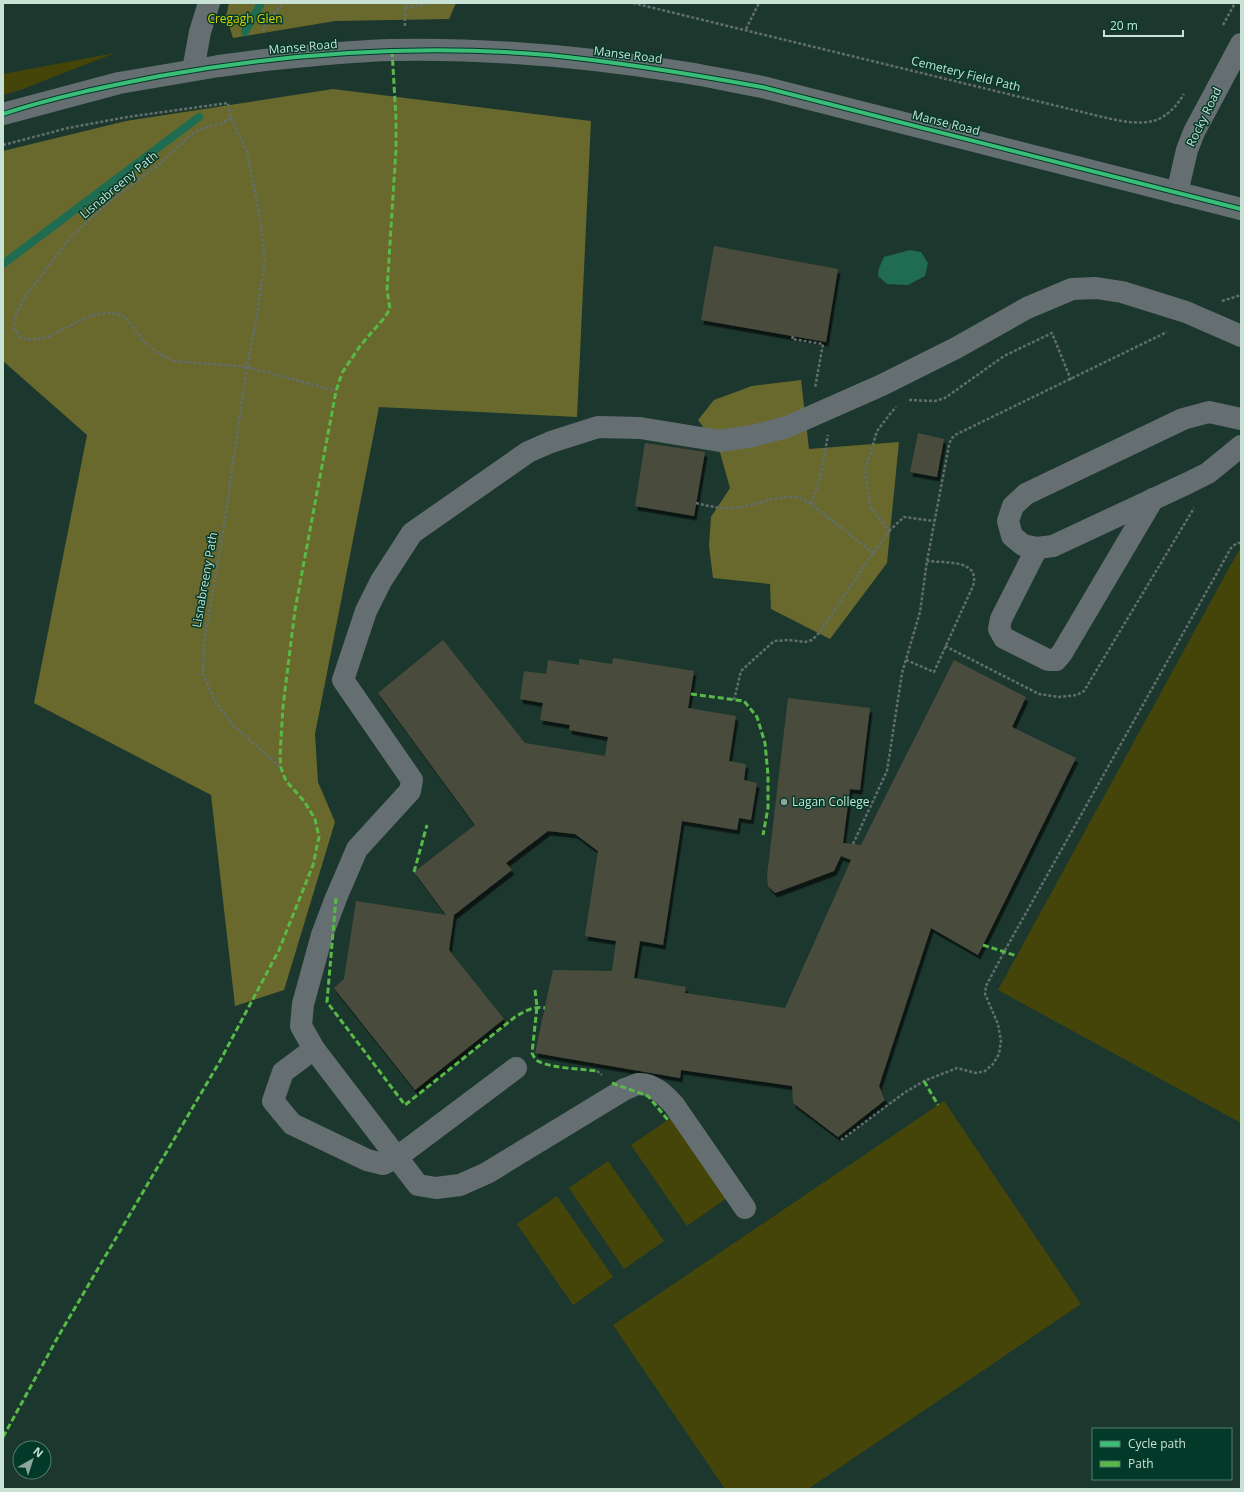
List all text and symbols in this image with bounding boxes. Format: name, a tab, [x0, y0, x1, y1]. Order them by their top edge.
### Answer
park label: Cregagh Glen	[207, 10, 283, 27]
scale bar	[1104, 12, 1183, 38]
text: 20 m	[1110, 17, 1138, 34]
street label: Manse Road	[268, 35, 338, 58]
street label: Manse Road	[593, 42, 663, 67]
street label: Cemetery Field Path	[910, 52, 1023, 95]
street label: Rocky Road	[1182, 84, 1225, 149]
street label: Manse Road	[911, 106, 982, 139]
street label: Lisnabreeny Path	[76, 147, 161, 222]
street label: Lisnabreeny Path	[188, 531, 221, 629]
place label: Lagan College	[792, 793, 870, 810]
marker: Lagan College	[779, 797, 789, 807]
legend	[1092, 1428, 1232, 1480]
text: Cycle path	[1128, 1435, 1186, 1452]
north arrow	[12, 1440, 52, 1480]
text: N	[30, 1443, 47, 1460]
text: Path	[1128, 1455, 1154, 1472]

